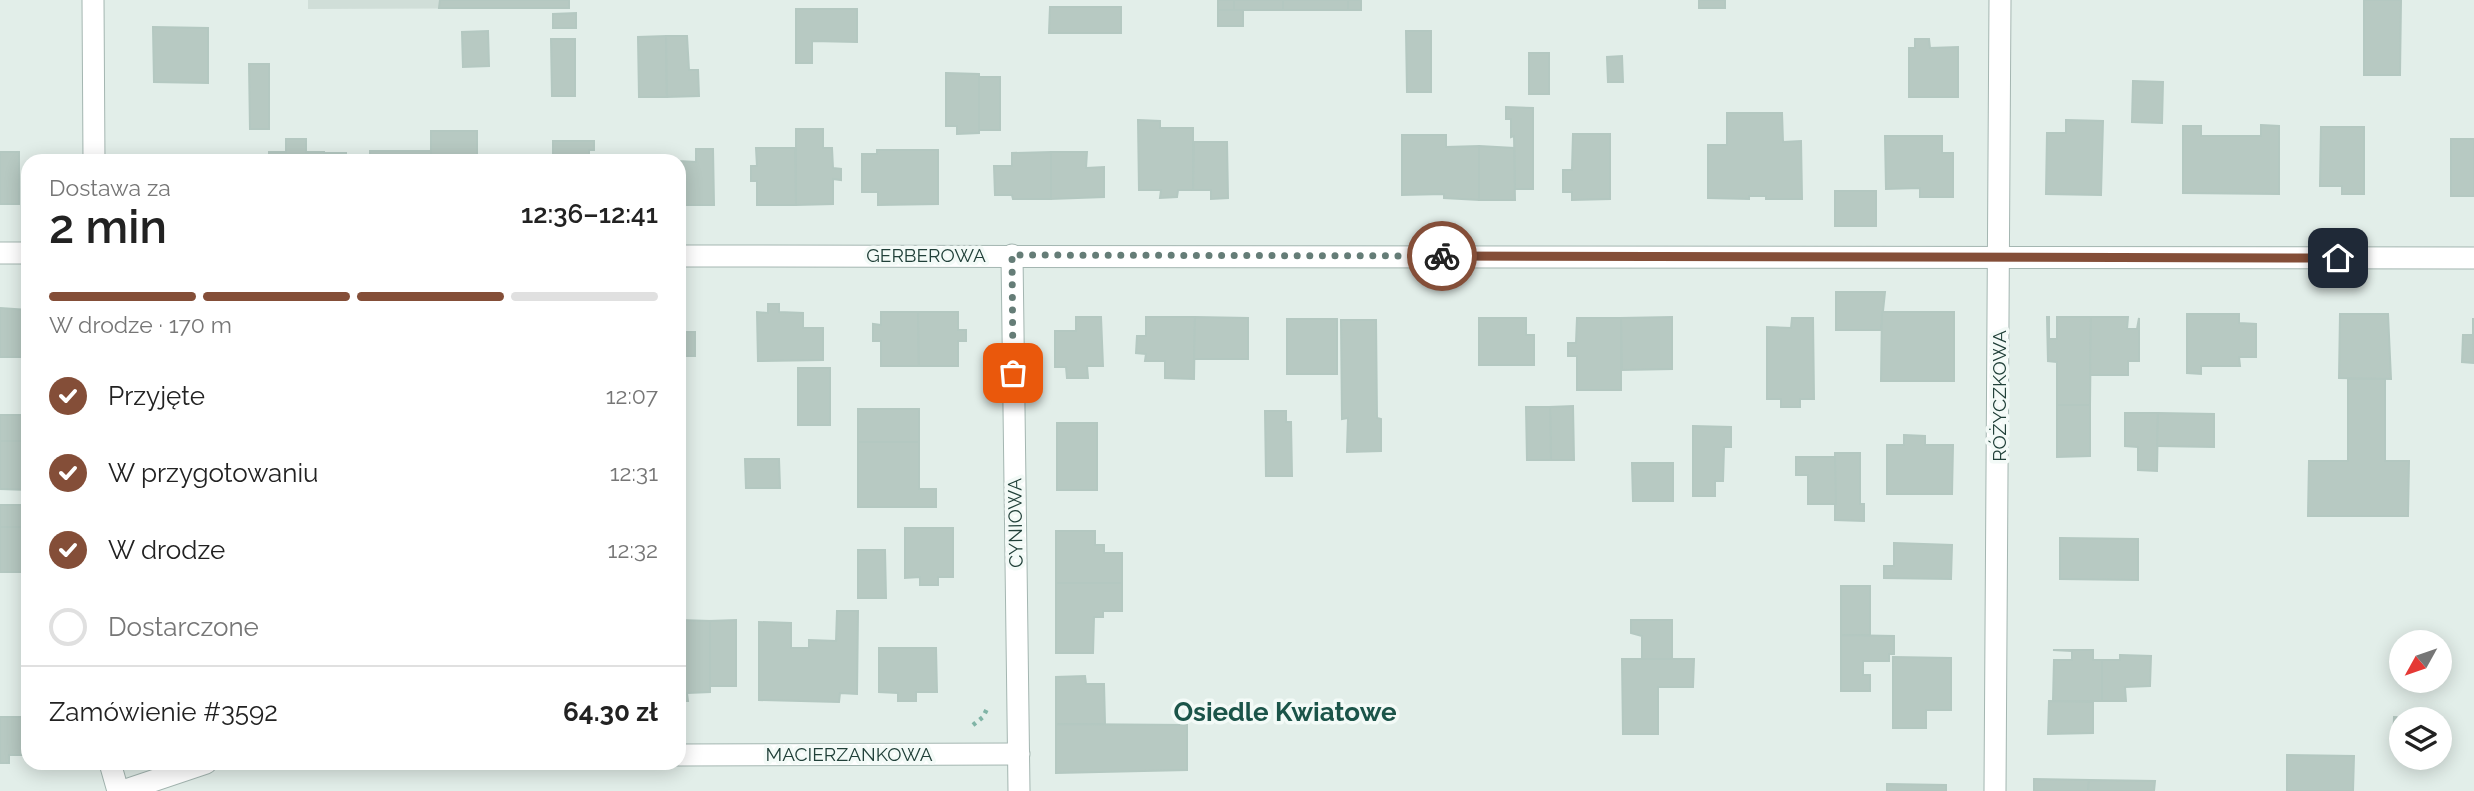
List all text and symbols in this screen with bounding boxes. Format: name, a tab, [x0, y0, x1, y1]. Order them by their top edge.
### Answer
text: Dostawa za	[49, 174, 171, 201]
text: 12:36–12:41	[521, 199, 658, 229]
text: 2 min	[49, 200, 167, 254]
courier	[1407, 221, 1477, 291]
pin	[2308, 228, 2368, 288]
icon: bike	[1423, 237, 1461, 275]
icon: home	[2319, 239, 2357, 277]
street label: GERBEROWA	[866, 244, 986, 266]
text: W drodze · 170 m	[49, 311, 232, 338]
street label: RÓŻYCZKOWA	[1988, 330, 2010, 462]
pin	[983, 343, 1043, 403]
icon: bag	[994, 354, 1032, 392]
icon: check	[49, 377, 87, 415]
text: Przyjęte	[108, 381, 205, 411]
text: 12:07	[606, 382, 658, 409]
icon: check	[49, 454, 87, 492]
text: W przygotowaniu	[108, 458, 319, 488]
text: 12:31	[610, 459, 658, 486]
street label: CYNIOWA	[1003, 478, 1027, 568]
icon: check	[49, 531, 87, 569]
text: W drodze	[108, 535, 225, 565]
text: 12:32	[608, 536, 658, 563]
text: Dostarczone	[108, 612, 259, 642]
north arrow	[2389, 630, 2452, 693]
map controls	[2389, 630, 2452, 770]
text: Zamówienie #3592	[49, 697, 278, 727]
text: 64.30 zł	[563, 697, 658, 727]
district label: Osiedle Kwiatowe	[1173, 697, 1397, 727]
button: layers	[2389, 707, 2452, 770]
street label: MACIERZANKOWA	[765, 743, 933, 765]

